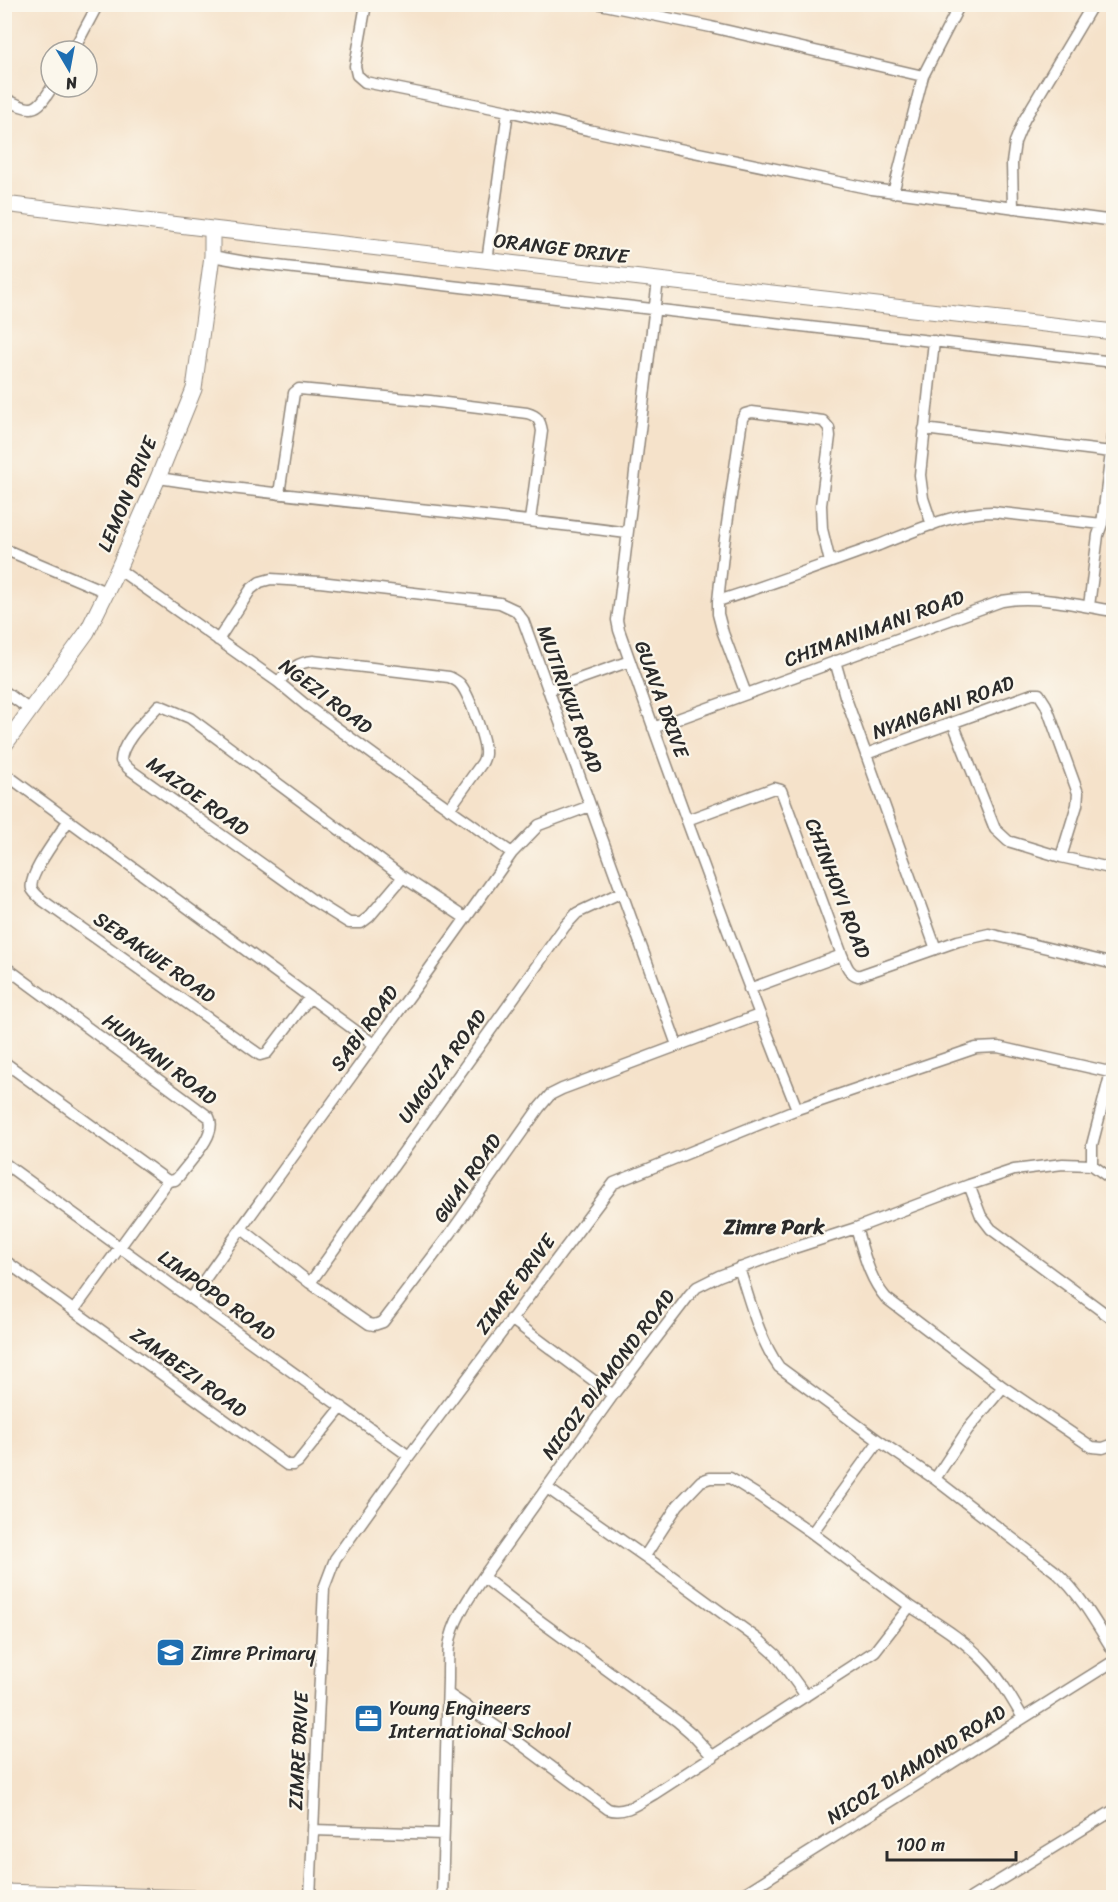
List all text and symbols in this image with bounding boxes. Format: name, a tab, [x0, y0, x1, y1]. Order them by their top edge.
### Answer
north arrow	[39, 39, 99, 99]
text: N	[63, 68, 80, 99]
street label: ORANGE DRIVE	[491, 223, 632, 274]
street label: LEMON DRIVE	[87, 429, 168, 558]
street label: CHIMANIMANI ROAD	[779, 580, 969, 677]
street label: MUTIRIKWI ROAD	[527, 620, 613, 778]
street label: GUAVA DRIVE	[624, 635, 700, 765]
street label: NGEZI ROAD	[271, 649, 380, 744]
street label: NYANGANI ROAD	[867, 665, 1019, 749]
street label: MAZOE ROAD	[139, 747, 257, 846]
street label: CHINHOYI ROAD	[795, 813, 880, 964]
street label: SEBAKWE ROAD	[86, 902, 223, 1013]
street label: SABI ROAD	[321, 978, 408, 1079]
street label: UMGUZA ROAD	[389, 1001, 496, 1131]
street label: HUNYANI ROAD	[94, 1004, 225, 1115]
street label: GWAI ROAD	[424, 1126, 511, 1230]
district label: Zimre Park	[723, 1208, 825, 1246]
street label: ZIMRE DRIVE	[466, 1225, 566, 1342]
street label: LIMPOPO ROAD	[150, 1240, 283, 1350]
street label: NICOZ DIAMOND ROAD	[532, 1281, 685, 1467]
street label: ZAMBEZI ROAD	[123, 1318, 255, 1427]
place label: Zimre Primary	[191, 1636, 316, 1671]
school or university icon: Zimre Primary	[154, 1637, 186, 1669]
street label: ZIMRE DRIVE	[278, 1689, 319, 1811]
place label: Young Engineers International School	[388, 1691, 572, 1749]
street label: NICOZ DIAMOND ROAD	[819, 1695, 1013, 1834]
office icon: Young Engineers International School	[352, 1703, 384, 1735]
scale bar	[887, 1824, 1016, 1862]
text: 100 m	[896, 1829, 945, 1861]

